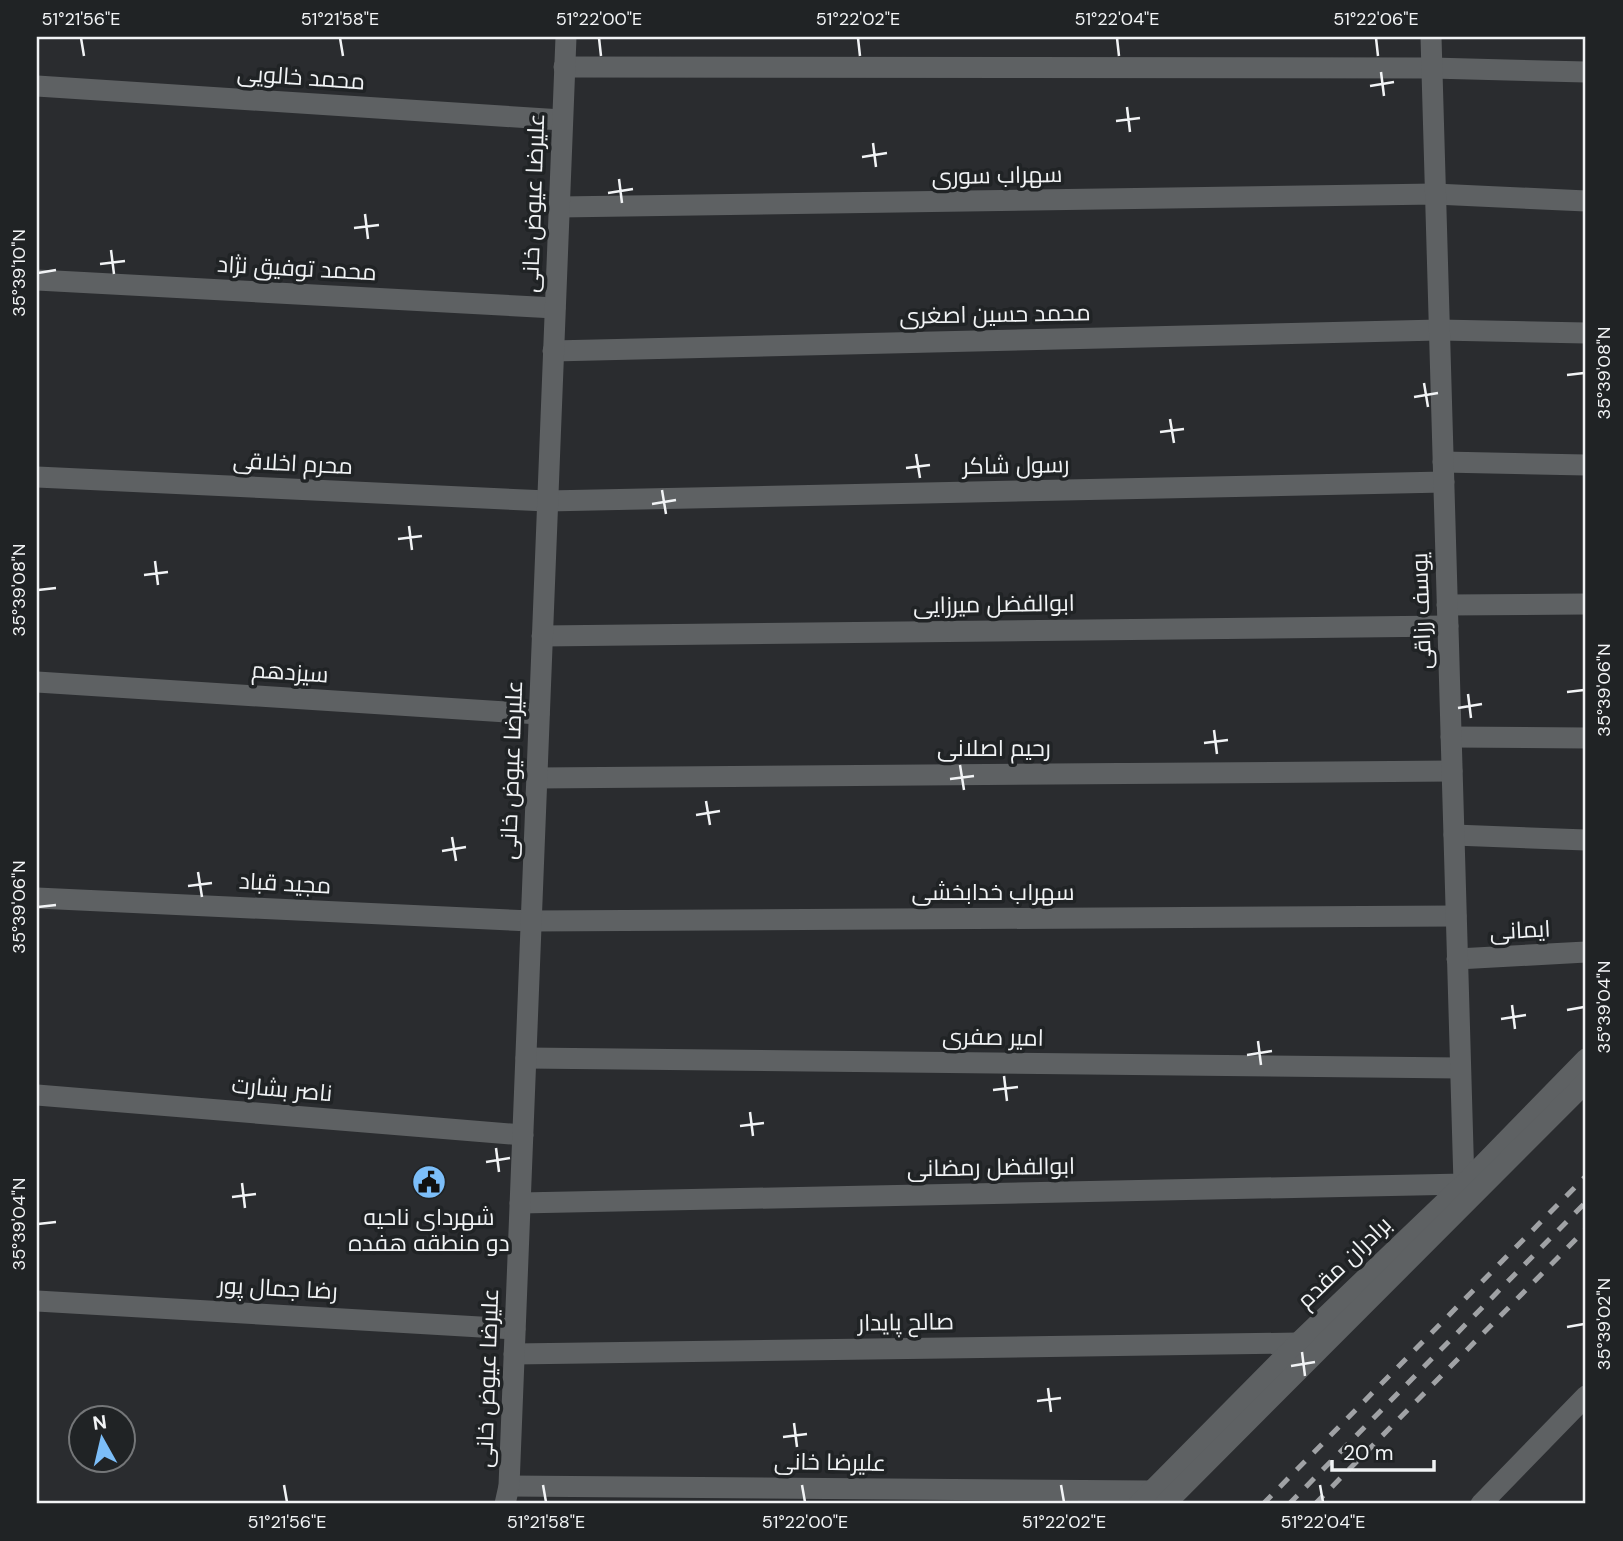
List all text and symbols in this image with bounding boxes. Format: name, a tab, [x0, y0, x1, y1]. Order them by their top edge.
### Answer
text: 51°21'56"E	[42, 7, 120, 31]
text: 51°21'58"E	[301, 7, 379, 31]
text: 51°22'00"E	[556, 7, 642, 31]
text: 51°22'02"E	[816, 7, 900, 31]
text: 51°22'04"E	[1074, 7, 1160, 31]
text: 51°22'06"E	[1333, 7, 1419, 31]
street label: محمد خالویی	[236, 58, 366, 96]
street label: علیرضا عیوض خانی	[515, 113, 551, 293]
street label: سهراب سوری	[931, 159, 1063, 191]
text: 35°39'10"N	[7, 229, 31, 317]
street label: محمد توفیق ‌نژاد	[216, 249, 378, 287]
street label: محمد حسین اصغری	[899, 297, 1091, 331]
text: 35°39'08"N	[1592, 326, 1616, 420]
street label: محرم اخلاقی	[232, 445, 354, 482]
street label: رسول شاکر	[960, 449, 1070, 481]
text: 35°39'08"N	[7, 543, 31, 637]
street label: یوسف رزاقی	[1404, 552, 1438, 670]
street label: ابوالفضل میرزایی	[913, 588, 1075, 620]
text: 35°39'06"N	[1592, 643, 1616, 737]
street label: سیزدهم	[250, 654, 330, 691]
street label: علیرضا عیوض خانی	[493, 680, 529, 860]
street label: رحیم اصلانی	[937, 733, 1051, 764]
text: 35°39'06"N	[7, 860, 31, 954]
street label: مجید قباد	[238, 866, 332, 900]
street label: سهراب خدابخشی	[912, 877, 1074, 907]
street label: ایمانی	[1489, 913, 1551, 947]
text: 35°39'04"N	[1592, 961, 1616, 1054]
street label: امیر صفری	[942, 1021, 1044, 1053]
street label: ناصر بشارت	[230, 1070, 334, 1108]
street label: ابوالفضل رمضانی	[907, 1151, 1075, 1183]
public building icon: شهردای ناحیه دو منطقه هفده	[410, 1163, 448, 1201]
text: 35°39'04"N	[7, 1178, 31, 1271]
place label: شهردای ناحیه دو منطقه هفده	[348, 1202, 510, 1258]
street label: برادران مقدم	[1290, 1209, 1398, 1315]
street label: رضا جمال پور	[215, 1270, 339, 1306]
text: 35°39'02"N	[1592, 1278, 1616, 1370]
street label: علیرضا عیوض خانی	[469, 1288, 505, 1468]
street label: صالح پایدار	[856, 1306, 954, 1339]
north arrow	[66, 1404, 136, 1474]
text: N	[91, 1409, 108, 1436]
scale bar	[1332, 1429, 1434, 1473]
text: 20 m	[1343, 1439, 1394, 1467]
street label: علیرضا خانی	[774, 1446, 886, 1478]
text: 51°21'56"E	[248, 1510, 326, 1534]
text: 51°21'58"E	[507, 1510, 585, 1534]
text: 51°22'00"E	[762, 1510, 848, 1534]
text: 51°22'02"E	[1022, 1510, 1106, 1534]
text: 51°22'04"E	[1280, 1510, 1366, 1534]

